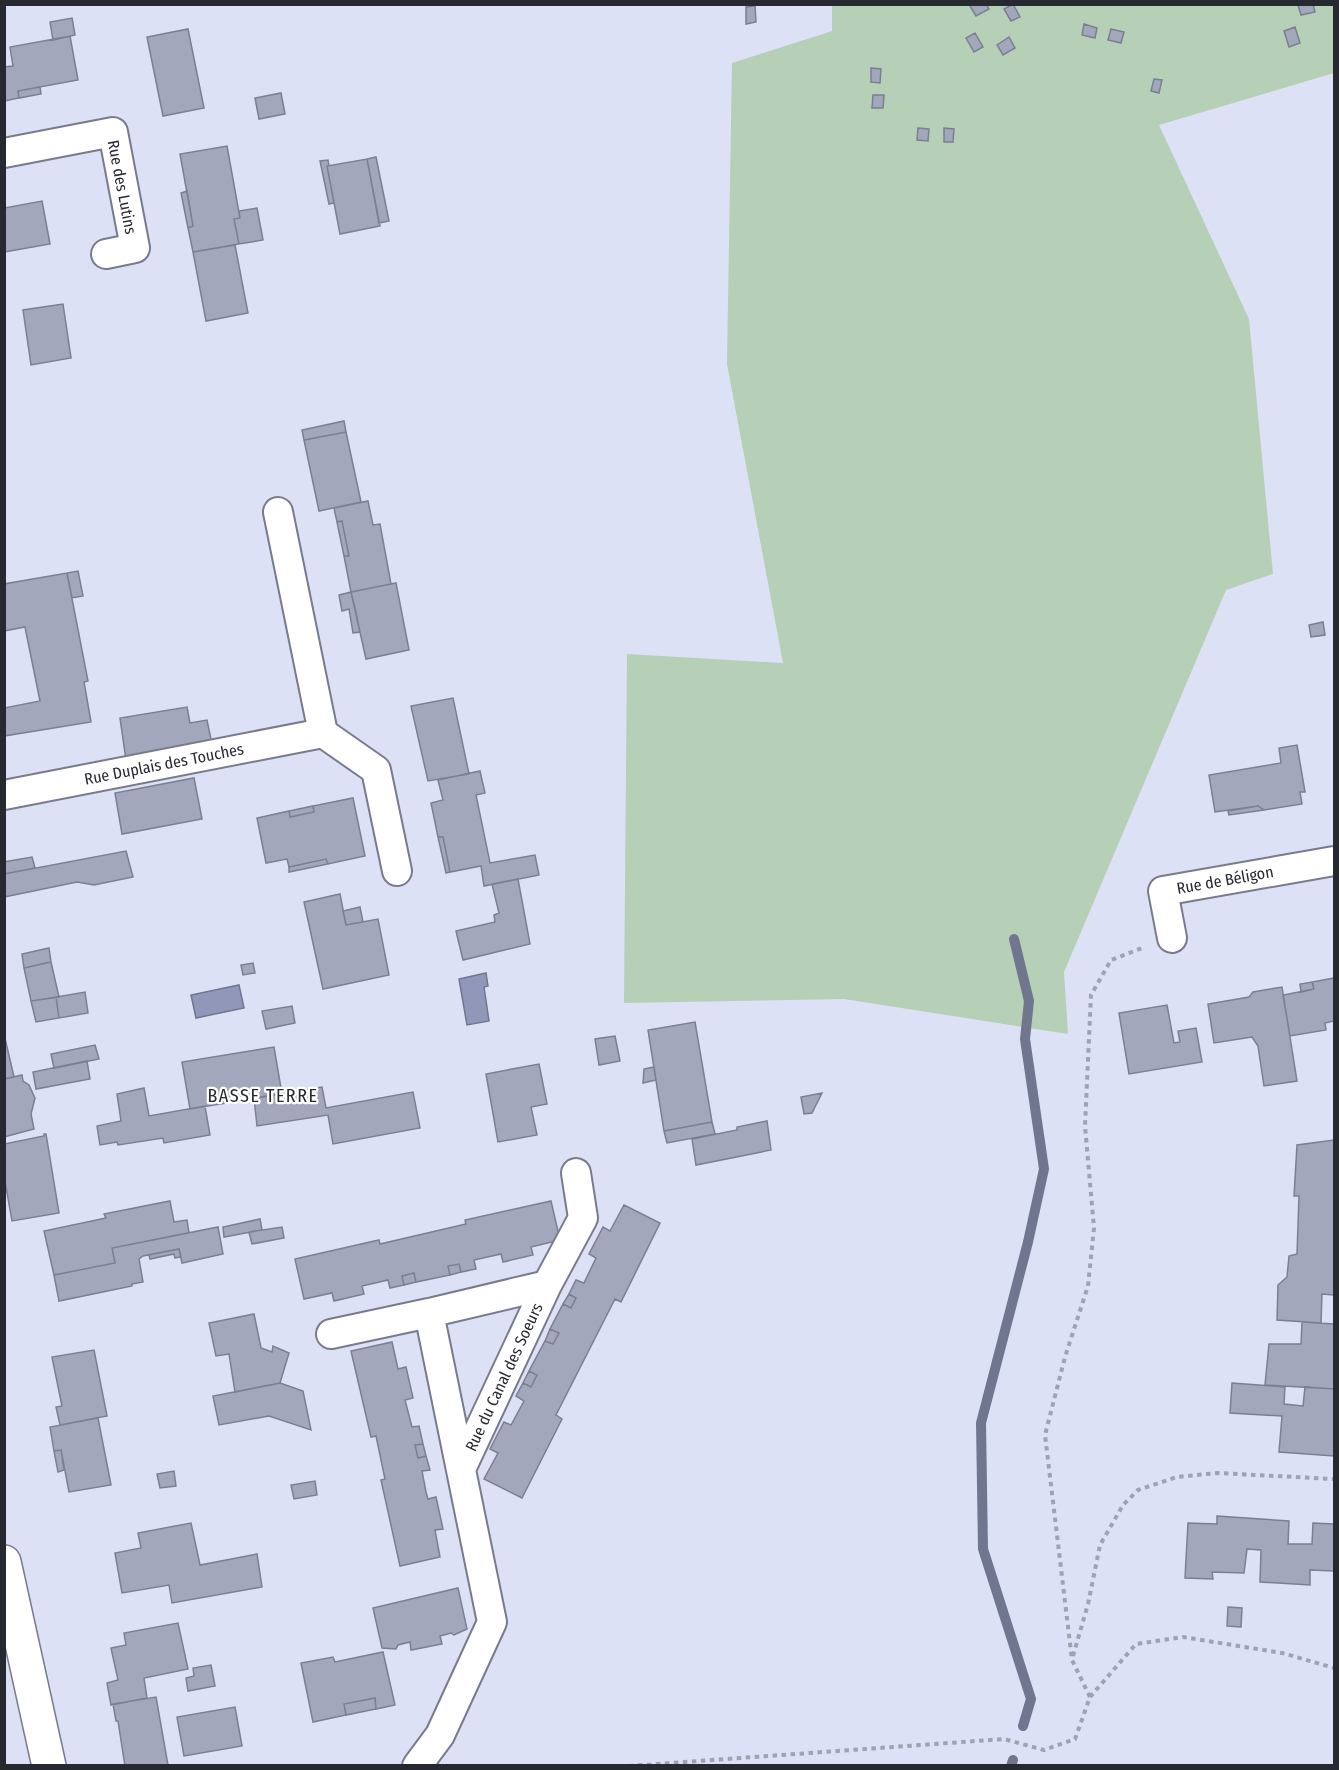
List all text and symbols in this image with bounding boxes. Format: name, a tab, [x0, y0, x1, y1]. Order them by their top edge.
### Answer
street label: Rue des Lutins	[104, 138, 140, 236]
street label: Rue Duplais des Touches	[83, 739, 245, 789]
street label: Rue de Béligon	[1175, 862, 1275, 898]
district label: BASSE TERRE	[208, 1085, 318, 1107]
street label: Rue du Canal des Soeurs	[461, 1300, 547, 1454]

